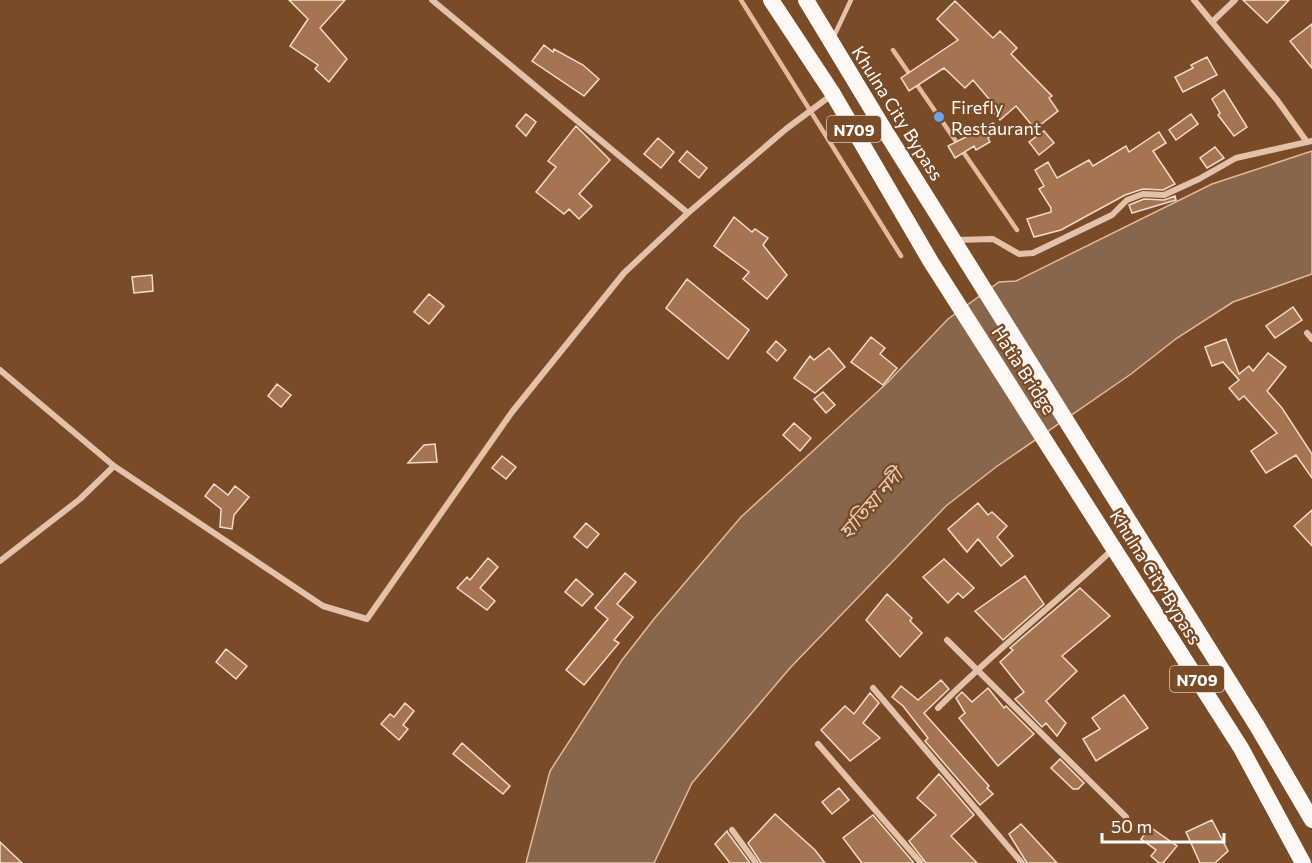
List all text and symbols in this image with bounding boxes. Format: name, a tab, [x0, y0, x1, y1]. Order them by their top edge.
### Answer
street label: Khulna City Bypass	[848, 42, 948, 184]
place label: Firefly Restaurant	[951, 96, 1041, 139]
marker: Firefly Restaurant	[932, 110, 946, 124]
road number: N709	[827, 116, 881, 142]
street label: Hatia Bridge	[987, 322, 1061, 418]
water label: হাতিয়া নদী	[833, 460, 910, 543]
street label: Khulna City Bypass	[1106, 506, 1206, 648]
road number: N709	[1170, 666, 1224, 692]
scale bar	[1102, 806, 1224, 844]
text: 50 m	[1111, 815, 1152, 837]

